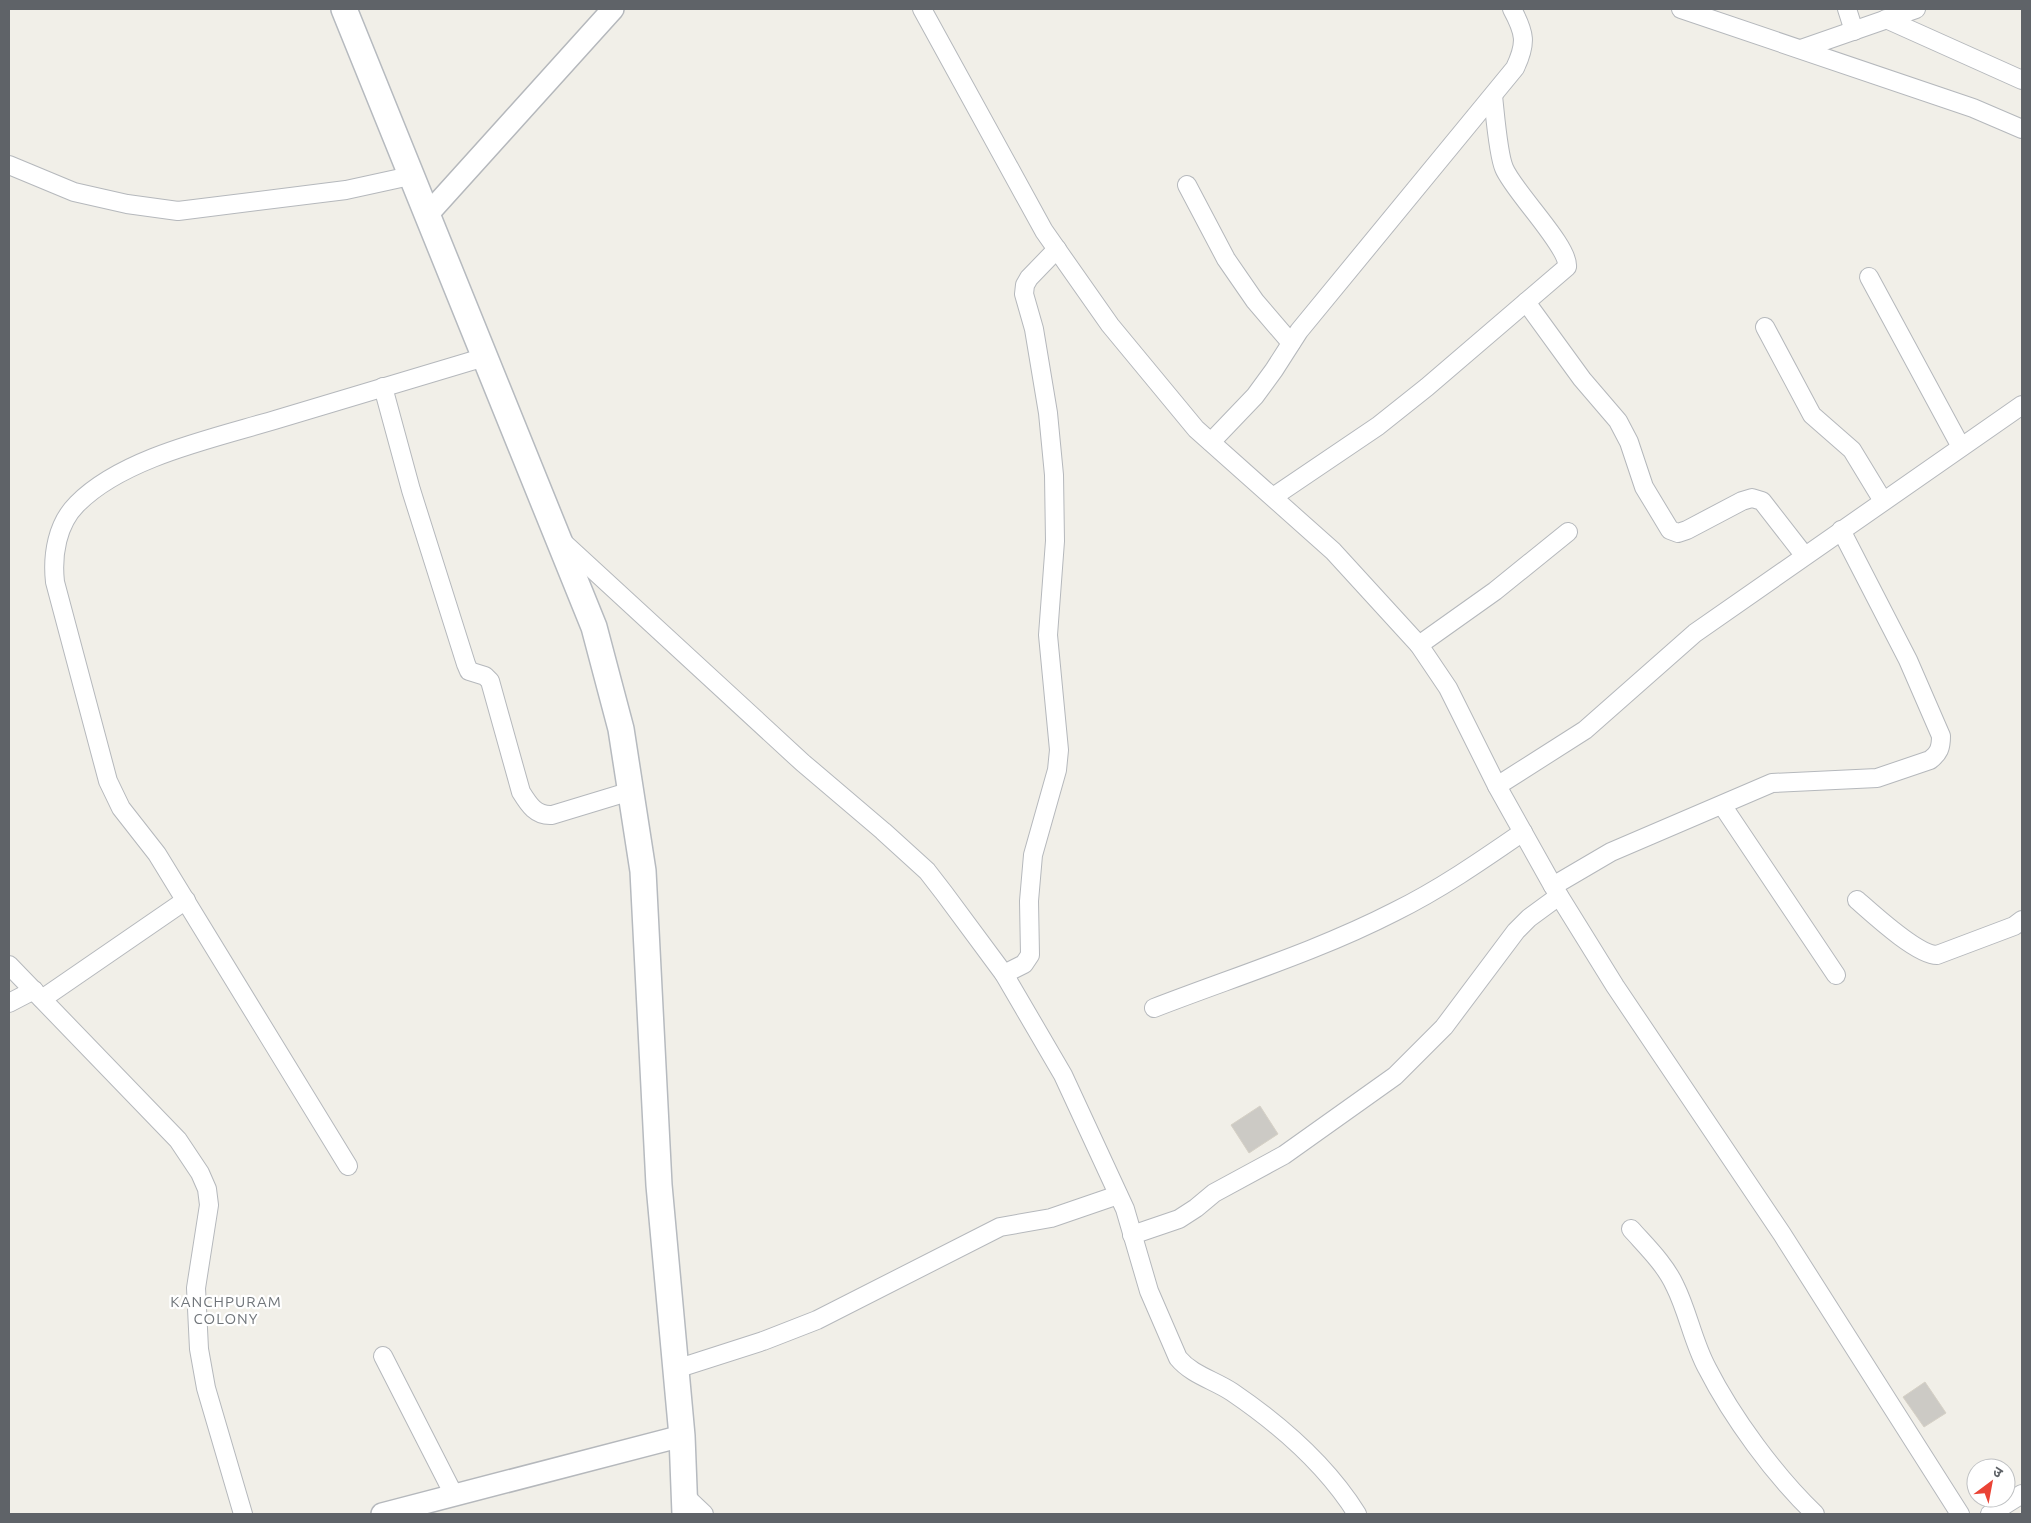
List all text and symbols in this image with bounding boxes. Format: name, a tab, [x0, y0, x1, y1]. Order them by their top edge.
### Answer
district label: KANCHPURAM COLONY	[170, 1293, 282, 1327]
north arrow	[1966, 1458, 2016, 1508]
text: उ	[1990, 1463, 2006, 1481]

